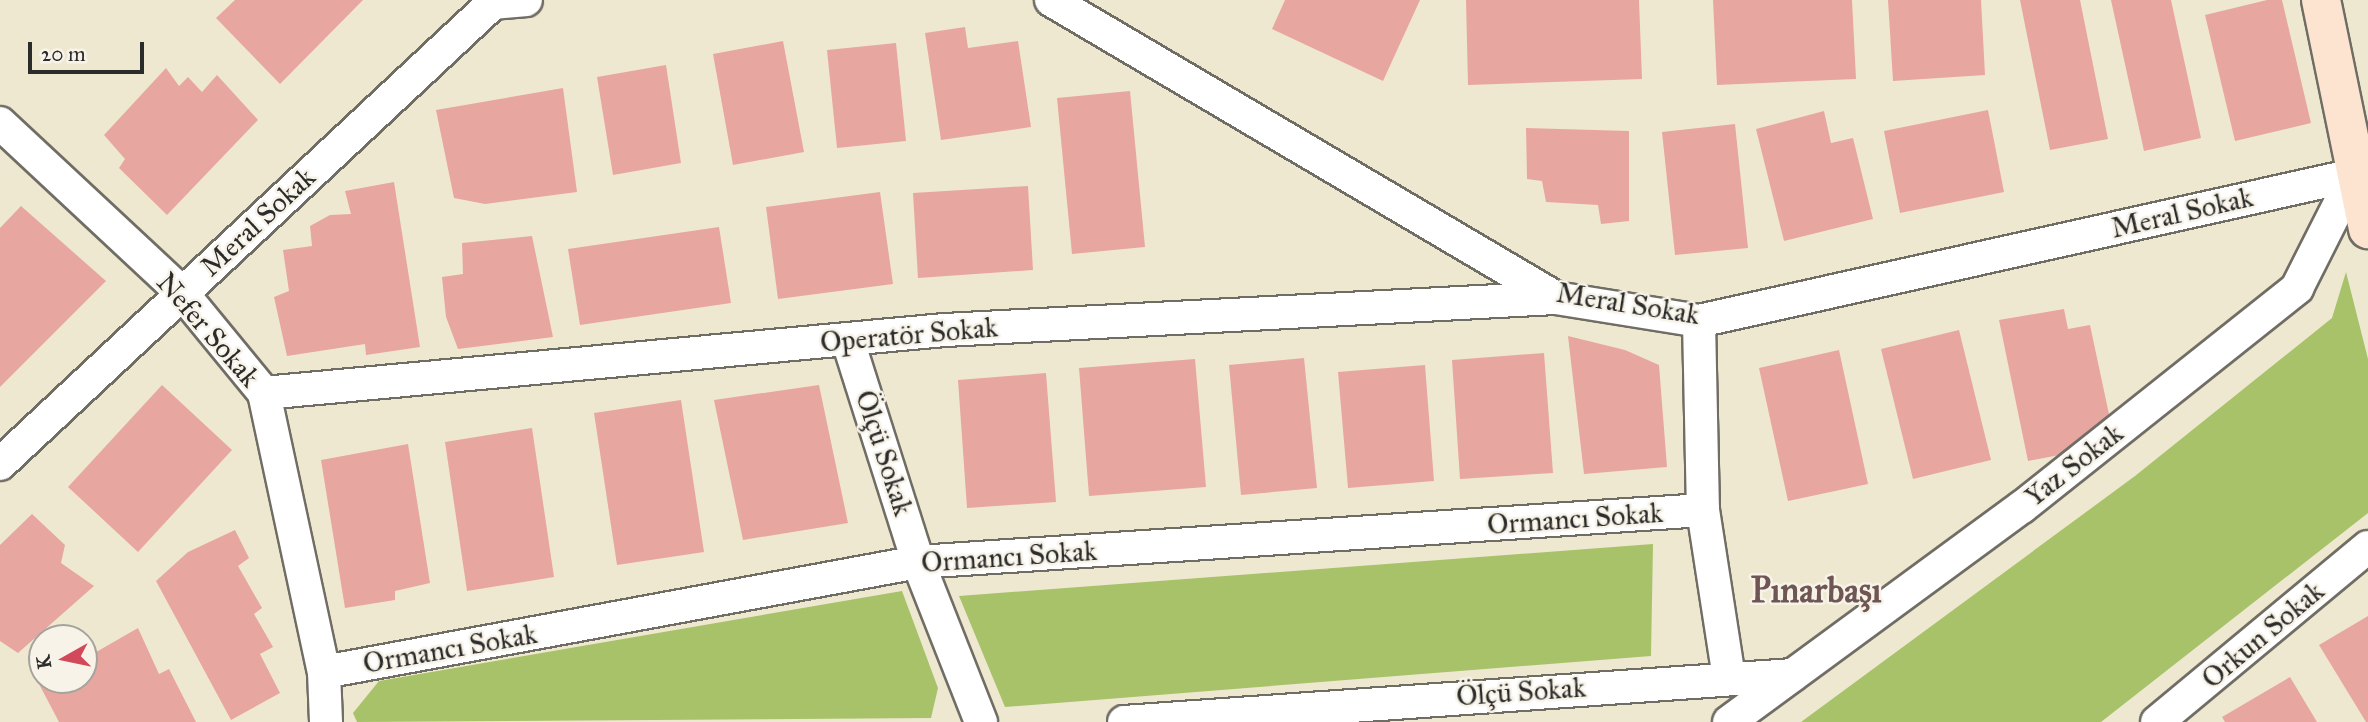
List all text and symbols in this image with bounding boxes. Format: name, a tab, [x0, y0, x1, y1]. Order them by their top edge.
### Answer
scale bar	[32, 28, 147, 72]
text: 20 m	[41, 41, 86, 67]
street label: Meral Sokak	[194, 161, 322, 283]
street label: Meral Sokak	[2108, 180, 2256, 246]
street label: Nefer Sokak	[149, 266, 267, 394]
street label: Meral Sokak	[1554, 276, 1702, 332]
street label: Operatör Sokak	[819, 311, 999, 359]
street label: Ölçü Sokak	[848, 386, 920, 520]
street label: Yaz Sokak	[2018, 416, 2130, 514]
street label: Ormancı Sokak	[1486, 496, 1664, 542]
street label: Ormancı Sokak	[920, 534, 1098, 580]
district label: Pınarbaşı	[1751, 570, 1881, 612]
street label: Orkun Sokak	[2195, 574, 2331, 696]
street label: Ormancı Sokak	[360, 617, 540, 681]
north arrow	[28, 624, 98, 694]
text: K	[31, 654, 56, 671]
street label: Ölçü Sokak	[1455, 671, 1587, 713]

